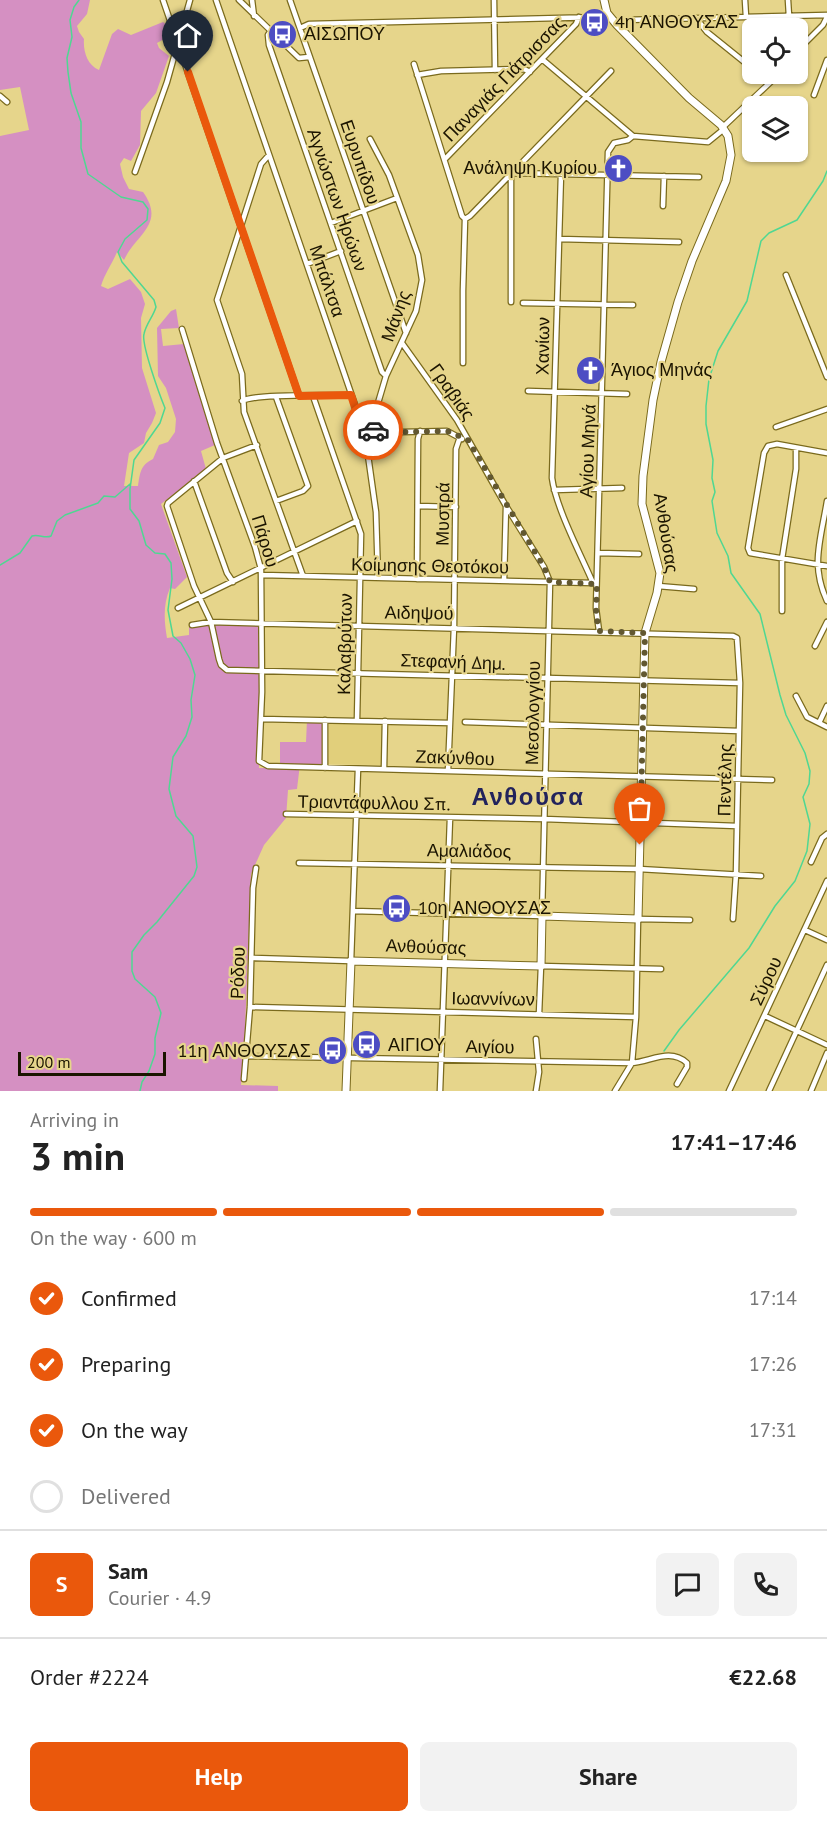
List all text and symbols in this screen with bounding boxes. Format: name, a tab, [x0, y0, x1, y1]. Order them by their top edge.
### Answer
bus stop icon: 4η ΑΝΘΟΥΣΑΣ	[578, 6, 610, 38]
pin	[162, 10, 213, 72]
place label: 4η ΑΝΘΟΥΣΑΣ	[615, 10, 738, 33]
street label: Παναγιάς Γιάτρισσας	[438, 11, 570, 146]
bus stop icon: ΑΙΣΩΠΟΥ	[267, 18, 299, 50]
map controls	[742, 18, 808, 162]
button: locate	[742, 18, 808, 84]
icon: home	[171, 19, 204, 52]
place label: ΑΙΣΩΠΟΥ	[304, 22, 385, 45]
button: layers	[742, 96, 808, 162]
street label: Ευρυπίδου	[335, 117, 386, 207]
street label: Αγνώστων Ηρώων	[302, 125, 373, 274]
church icon: Ανάληψη Κυρίου	[602, 152, 634, 184]
place label: Ανάληψη Κυρίου	[463, 156, 597, 179]
street label: Μπάλτσα	[304, 242, 351, 320]
street label: Μάνης	[376, 287, 416, 345]
street label: Χανίων	[530, 317, 555, 375]
church icon: Άγιος Μηνάς	[574, 354, 606, 386]
place label: Άγιος Μηνάς	[611, 358, 713, 381]
street label: Γραβιάς	[425, 359, 480, 425]
courier	[343, 400, 403, 460]
street label: Αγίου Μηνά	[574, 404, 601, 498]
icon: car	[357, 414, 390, 447]
street label: Μυστρά	[430, 482, 455, 546]
street label: Ανθούσας	[649, 491, 684, 575]
street label: Πάρου	[247, 512, 284, 570]
street label: Κοίμησης Θεοτόκου	[351, 553, 509, 578]
street label: Καλαβρύτων	[332, 593, 357, 695]
street label: Αιδηψού	[384, 600, 454, 625]
street label: Στεφανή Δημ.	[400, 648, 506, 675]
street label: Μεσολογγίου	[520, 661, 545, 765]
street label: Πεντέλης	[712, 743, 737, 817]
street label: Ζακύνθου	[415, 745, 495, 770]
district label: Ανθούσα	[471, 781, 585, 812]
pin	[614, 783, 665, 845]
street label: Τριαντάφυλλου Σπ.	[297, 790, 451, 815]
icon: bag	[623, 792, 656, 825]
street label: Αμαλιάδος	[427, 838, 512, 863]
bus stop icon: 10η ΑΝΘΟΥΣΑΣ	[381, 892, 413, 924]
place label: 10η ΑΝΘΟΥΣΑΣ	[418, 896, 551, 919]
street label: Ανθούσας	[385, 934, 467, 959]
street label: Ρόδου	[225, 947, 250, 999]
street label: Σύρου	[744, 953, 787, 1009]
street label: Ιωαννίνων	[451, 986, 535, 1011]
bus stop icon: ΑΙΓΙΟΥ	[351, 1029, 383, 1061]
place label: ΑΙΓΙΟΥ	[388, 1033, 445, 1056]
bus stop icon: 11η ΑΝΘΟΥΣΑΣ	[316, 1035, 348, 1067]
street label: Αιγίου	[465, 1035, 515, 1058]
place label: 11η ΑΝΘΟΥΣΑΣ	[178, 1039, 311, 1062]
scale bar	[18, 1049, 166, 1076]
text: 200 m	[27, 1052, 70, 1072]
text: Arriving in	[30, 1107, 119, 1133]
text: 17:41–17:46	[671, 1128, 797, 1156]
text: 3 min	[30, 1130, 125, 1181]
text: On the way · 600 m	[30, 1225, 197, 1251]
icon: check	[30, 1282, 63, 1315]
text: Confirmed	[81, 1284, 177, 1312]
text: 17:14	[749, 1285, 797, 1311]
icon: check	[30, 1348, 63, 1381]
text: Preparing	[81, 1350, 171, 1378]
text: 17:26	[749, 1351, 797, 1377]
icon: check	[30, 1414, 63, 1447]
text: On the way	[81, 1416, 188, 1444]
text: 17:31	[749, 1417, 797, 1443]
text: Delivered	[81, 1482, 171, 1510]
button: chat	[656, 1553, 719, 1616]
button: phone	[734, 1553, 797, 1616]
text: Sam	[108, 1557, 148, 1585]
text: S	[56, 1570, 67, 1598]
text: Courier · 4.9	[108, 1585, 211, 1611]
text: Order #2224	[30, 1663, 149, 1691]
text: €22.68	[729, 1663, 797, 1691]
button: Help	[30, 1742, 408, 1811]
button: Share	[420, 1742, 797, 1811]

